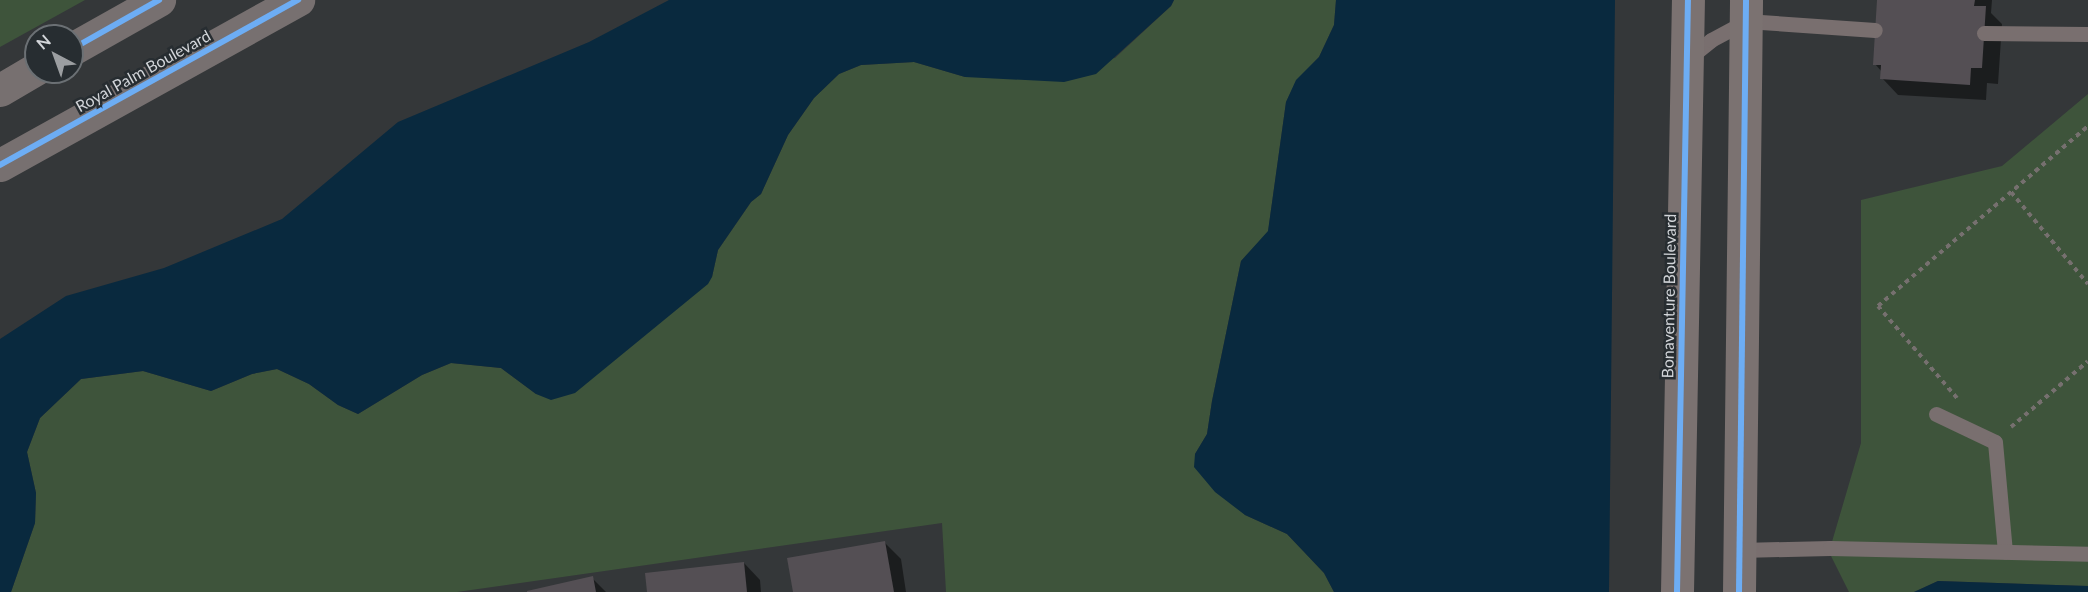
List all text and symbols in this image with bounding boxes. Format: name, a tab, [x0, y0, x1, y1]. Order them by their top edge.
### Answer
north arrow	[24, 24, 84, 84]
street label: Royal Palm Boulevard	[72, 26, 214, 116]
text: N	[32, 30, 54, 53]
street label: Bonaventure Boulevard	[1658, 213, 1680, 379]

